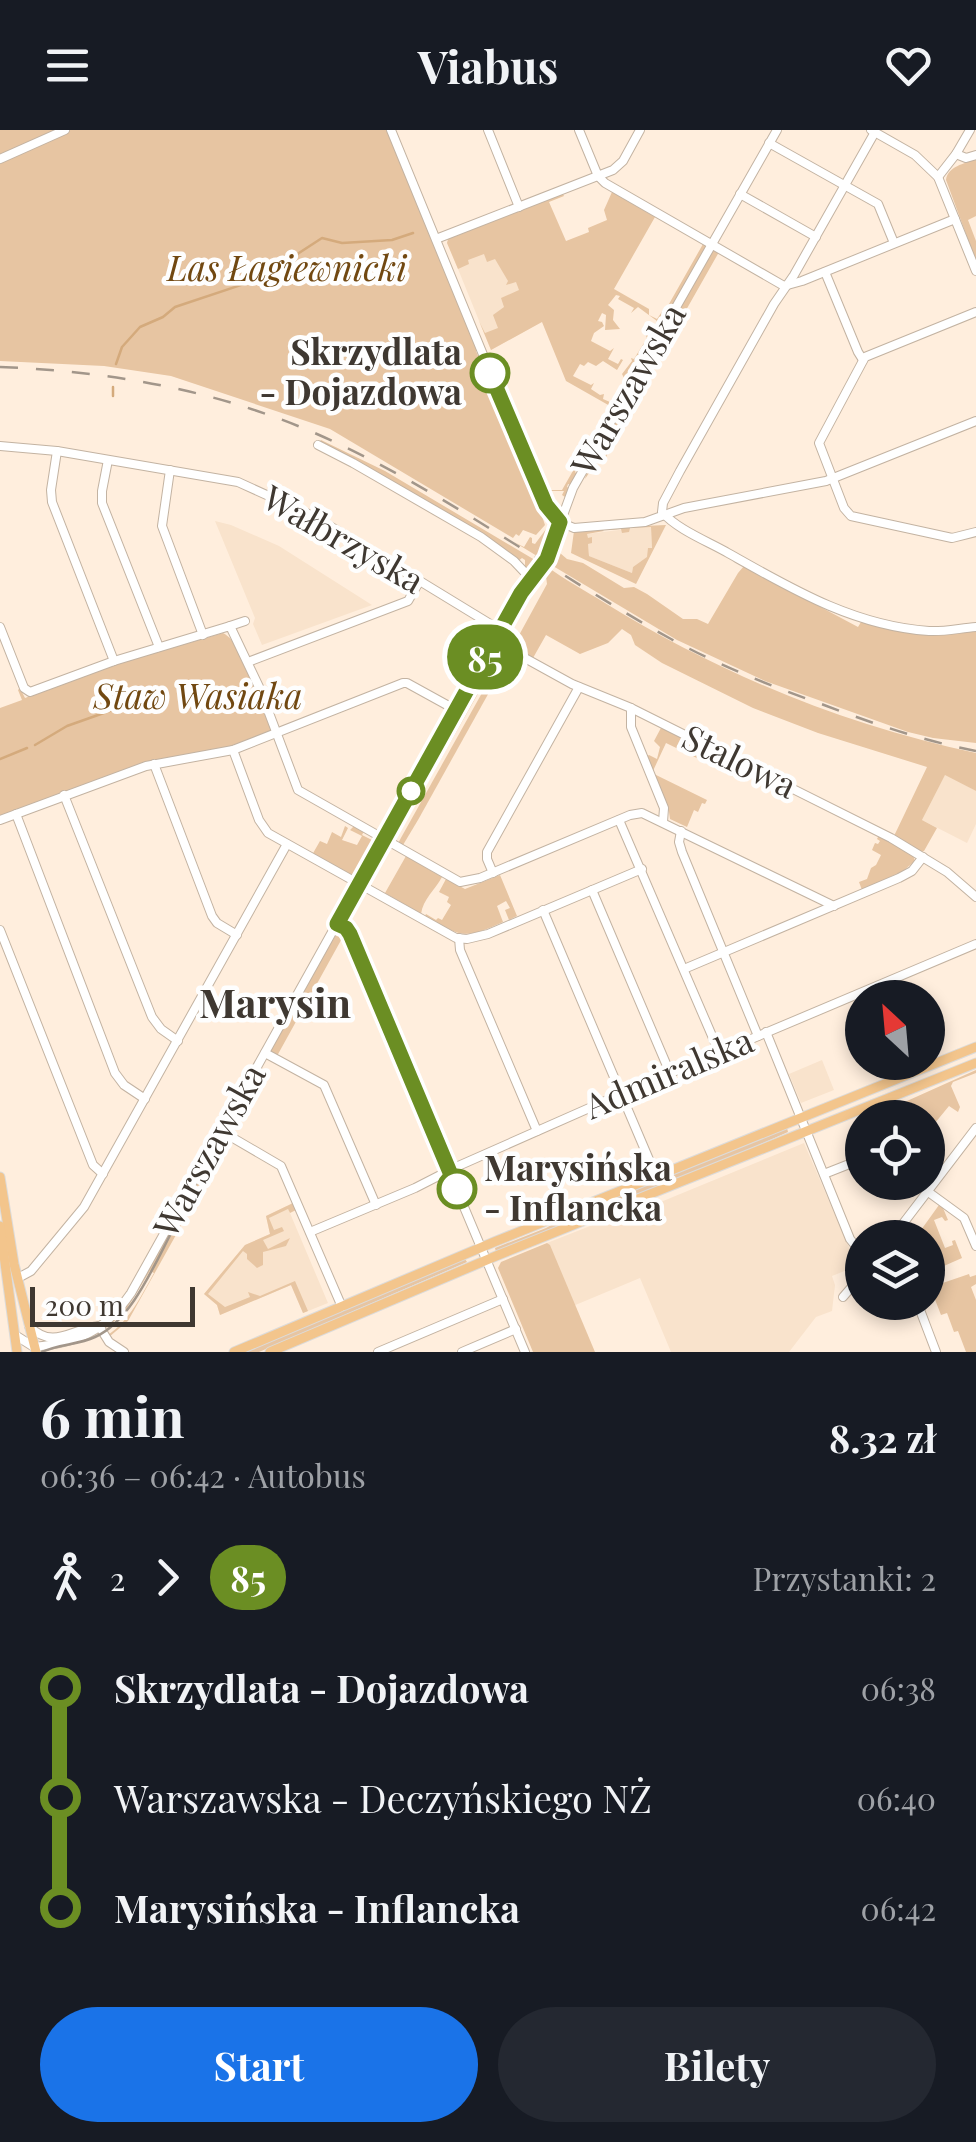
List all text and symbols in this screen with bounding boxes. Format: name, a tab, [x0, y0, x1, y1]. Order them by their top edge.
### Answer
text: Viabus	[418, 35, 558, 95]
icon: menu	[40, 38, 95, 93]
icon: heart	[881, 38, 936, 93]
park label: Las Łagiewnicki	[165, 243, 408, 290]
street label: Warszawska	[558, 294, 695, 484]
place label: Skrzydlata - Dojazdowa	[259, 327, 462, 414]
marker: Skrzydlata - Dojazdowa	[471, 354, 509, 392]
street label: Wałbrzyska	[254, 472, 434, 603]
line badge: 85	[440, 624, 530, 690]
text: 85	[467, 634, 503, 681]
park label: Staw Wasiaka	[93, 671, 302, 718]
street label: Stalowa	[675, 712, 805, 808]
unlabelled marker	[398, 778, 424, 804]
district label: Marysin	[199, 975, 352, 1028]
north arrow	[845, 980, 945, 1080]
map controls	[845, 980, 945, 1320]
street label: Admiralska	[576, 1015, 760, 1129]
street label: Warszawska	[140, 1054, 275, 1246]
button: locate	[845, 1100, 945, 1200]
place label: Marysińska - Inflancka	[484, 1143, 672, 1230]
marker: Marysińska - Inflancka	[438, 1170, 476, 1208]
button: layers	[845, 1220, 945, 1320]
scale bar	[30, 1282, 195, 1326]
text: 200 m	[45, 1286, 124, 1323]
text: 6 min	[40, 1378, 185, 1452]
text: 8.32 zł	[829, 1412, 936, 1463]
text: 06:36 – 06:42 · Autobus	[40, 1453, 366, 1496]
icon: walk	[40, 1550, 95, 1605]
icon: forward	[140, 1550, 195, 1605]
text: 85	[230, 1554, 266, 1601]
text: 2	[110, 1556, 125, 1599]
text: Przystanki: 2	[752, 1556, 936, 1599]
text: Skrzydlata - Dojazdowa	[114, 1662, 529, 1713]
text: 06:38	[861, 1666, 936, 1709]
text: Warszawska - Deczyńskiego NŻ	[114, 1772, 652, 1823]
text: 06:40	[857, 1776, 936, 1819]
text: Marysińska - Inflancka	[114, 1882, 520, 1933]
text: 06:42	[861, 1886, 936, 1929]
button: Start	[40, 2007, 478, 2122]
button: Bilety	[498, 2007, 936, 2122]

